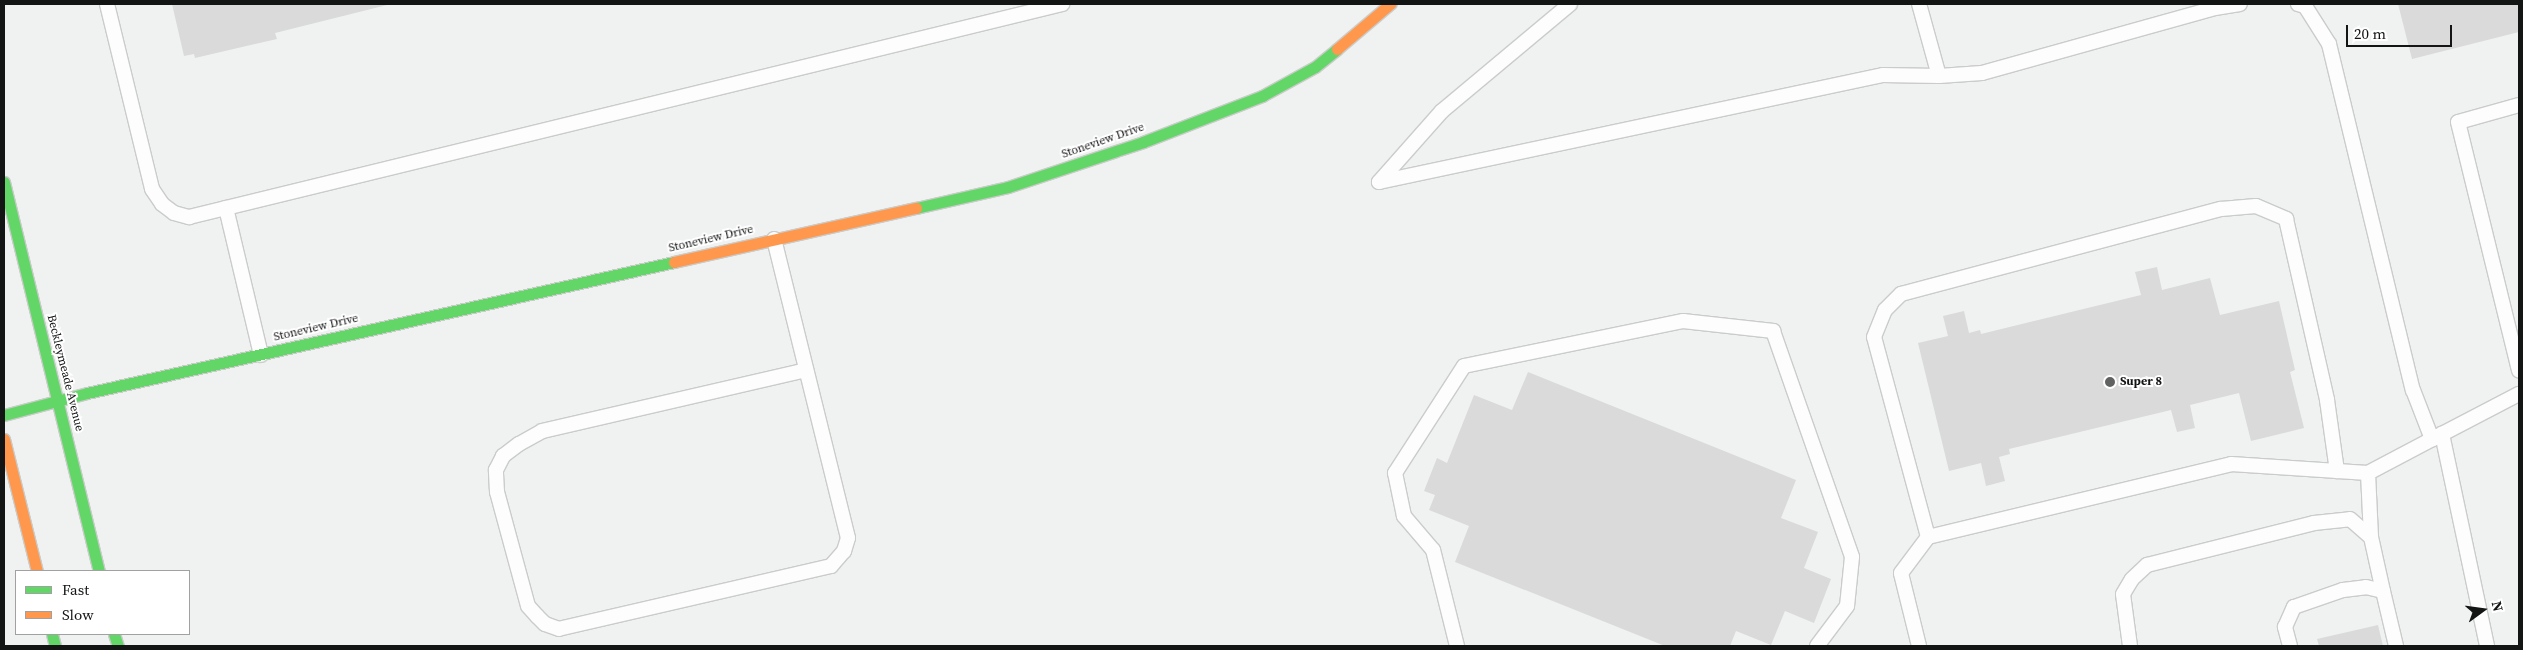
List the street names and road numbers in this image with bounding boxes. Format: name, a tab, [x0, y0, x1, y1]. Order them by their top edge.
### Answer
street label: Stoneview Drive	[1060, 120, 1146, 162]
street label: Stoneview Drive	[667, 222, 755, 256]
street label: Stoneview Drive	[272, 311, 360, 345]
street label: Beckleymeade Avenue	[44, 313, 86, 433]

